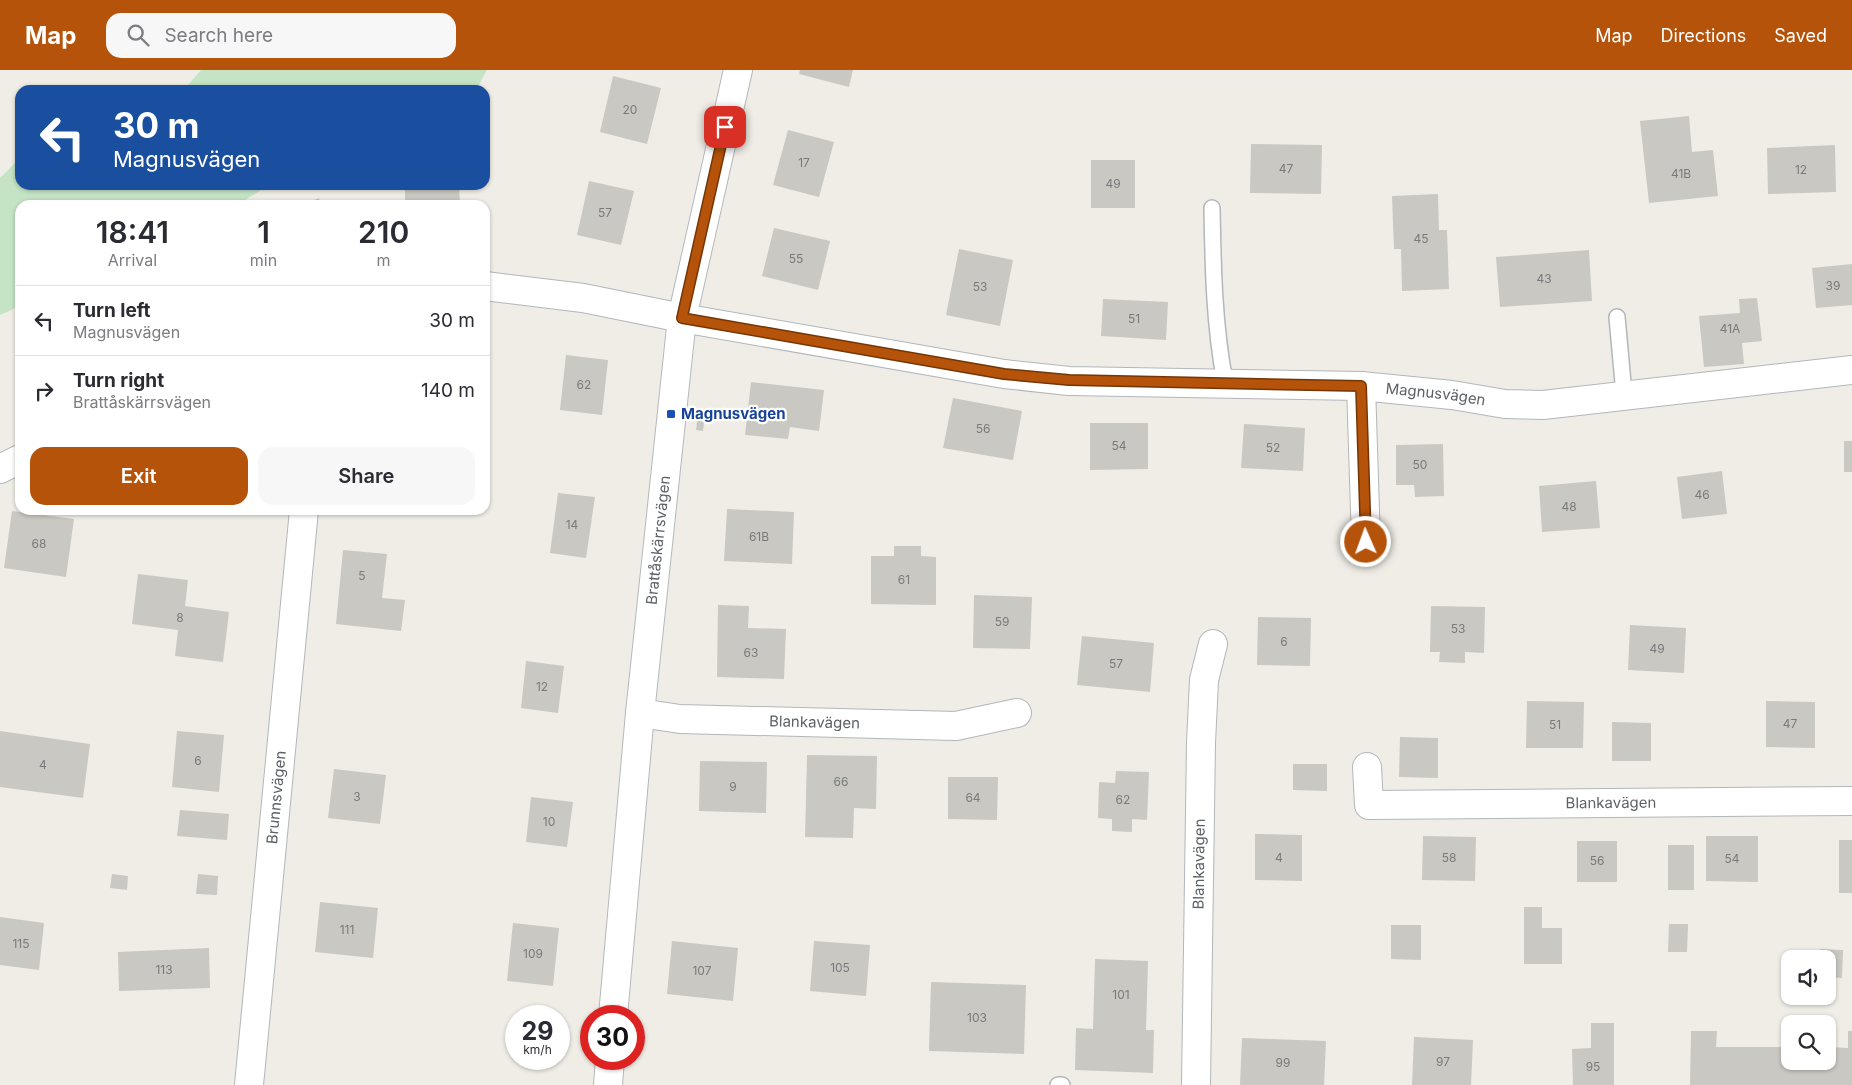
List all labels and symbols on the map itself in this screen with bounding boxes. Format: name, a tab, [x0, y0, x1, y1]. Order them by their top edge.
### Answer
house number: 20	[623, 102, 637, 117]
pin	[704, 106, 746, 148]
house number: 17	[798, 155, 810, 170]
house number: 47	[1279, 161, 1293, 176]
house number: 12	[1795, 162, 1807, 177]
house number: 41B	[1671, 166, 1691, 181]
house number: 49	[1105, 176, 1121, 191]
house number: 57	[598, 205, 612, 220]
house number: 45	[1413, 231, 1429, 246]
house number: 55	[789, 251, 803, 266]
house number: 43	[1536, 271, 1552, 286]
house number: 39	[1826, 278, 1840, 293]
house number: 53	[973, 279, 987, 294]
house number: 51	[1128, 311, 1140, 326]
house number: 41A	[1720, 321, 1740, 336]
house number: 62	[577, 377, 591, 392]
street label: Magnusvägen	[1385, 378, 1487, 410]
place label: Magnusvägen	[681, 404, 786, 423]
marker: Magnusvägen	[665, 408, 677, 420]
house number: 56	[976, 421, 990, 436]
house number: 54	[1111, 438, 1127, 453]
house number: 52	[1266, 440, 1280, 455]
house number: 50	[1413, 457, 1427, 472]
street label: Brattåskärrsvägen	[642, 475, 674, 606]
house number: 46	[1694, 487, 1710, 502]
house number: 48	[1561, 499, 1577, 514]
position arrow	[1339, 515, 1391, 567]
house number: 14	[566, 517, 579, 532]
house number: 61B	[749, 529, 769, 544]
house number: 68	[32, 536, 46, 551]
house number: 5	[358, 568, 366, 583]
house number: 61	[898, 572, 910, 587]
house number: 8	[176, 610, 184, 625]
house number: 59	[995, 614, 1009, 629]
house number: 53	[1451, 621, 1465, 636]
house number: 6	[1280, 634, 1288, 649]
house number: 49	[1649, 641, 1665, 656]
house number: 63	[744, 645, 758, 660]
house number: 57	[1109, 656, 1123, 671]
house number: 12	[536, 679, 548, 694]
street label: Blankavägen	[769, 711, 860, 733]
house number: 47	[1783, 716, 1797, 731]
house number: 51	[1549, 717, 1561, 732]
street label: Brunnsvägen	[262, 750, 290, 845]
house number: 6	[194, 753, 202, 768]
house number: 4	[39, 757, 47, 772]
house number: 66	[834, 774, 848, 789]
house number: 9	[729, 779, 737, 794]
house number: 3	[353, 789, 361, 804]
house number: 64	[965, 790, 981, 805]
house number: 62	[1116, 792, 1130, 807]
street label: Blankavägen	[1565, 793, 1656, 812]
house number: 10	[543, 814, 555, 829]
street label: Blankavägen	[1189, 818, 1209, 910]
house number: 4	[1275, 850, 1283, 865]
house number: 58	[1442, 850, 1456, 865]
house number: 54	[1724, 851, 1740, 866]
house number: 56	[1590, 853, 1604, 868]
house number: 111	[340, 922, 354, 937]
house number: 115	[12, 936, 30, 951]
house number: 109	[523, 946, 543, 961]
house number: 105	[830, 960, 850, 975]
house number: 113	[155, 962, 173, 977]
house number: 107	[692, 963, 712, 978]
house number: 101	[1112, 987, 1130, 1002]
speed limit sign: 30	[580, 1005, 645, 1070]
house number: 103	[967, 1010, 987, 1025]
house number: 97	[1436, 1054, 1450, 1069]
house number: 99	[1276, 1055, 1290, 1070]
house number: 95	[1586, 1059, 1600, 1074]

